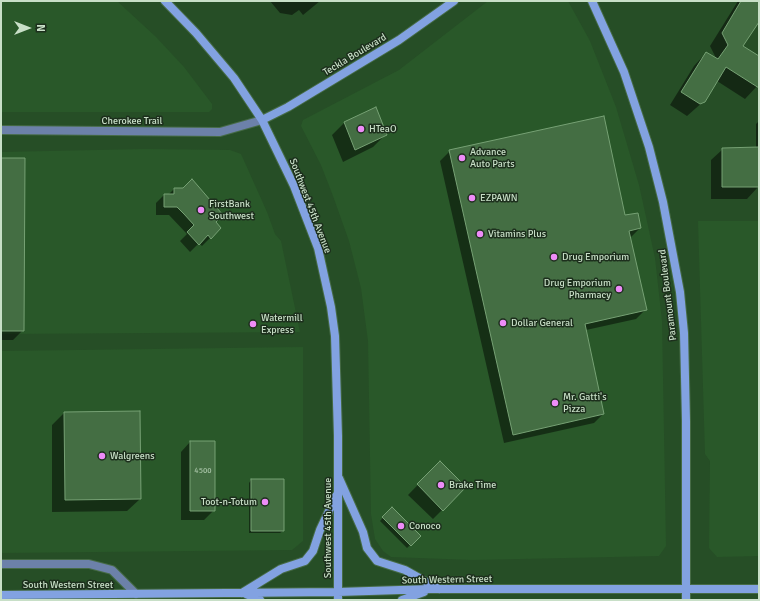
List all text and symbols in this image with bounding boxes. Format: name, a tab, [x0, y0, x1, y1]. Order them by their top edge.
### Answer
north arrow	[8, 8, 48, 48]
text: N	[34, 24, 47, 32]
street label: Teckla Boulevard	[321, 31, 389, 79]
street label: Cherokee Trail	[102, 115, 162, 127]
place label: HTeaO	[369, 123, 396, 135]
marker: HTeaO	[356, 124, 366, 134]
place label: Advance Auto Parts	[470, 146, 515, 170]
marker: Advance Auto Parts	[457, 153, 467, 163]
street label: Southwest 45th Avenue	[286, 157, 334, 255]
place label: EZPAWN	[480, 192, 517, 204]
marker: EZPAWN	[467, 193, 477, 203]
place label: FirstBank Southwest	[209, 198, 254, 222]
marker: FirstBank Southwest	[196, 205, 206, 215]
place label: Vitamins Plus	[488, 228, 546, 240]
marker: Vitamins Plus	[475, 229, 485, 239]
street label: Paramount Boulevard	[656, 249, 680, 341]
place label: Drug Emporium	[562, 251, 629, 263]
marker: Drug Emporium	[549, 252, 559, 262]
place label: Drug Emporium Pharmacy	[544, 277, 611, 300]
marker: Drug Emporium Pharmacy	[614, 284, 624, 294]
place label: Watermill Express	[261, 312, 303, 336]
place label: Dollar General	[511, 317, 573, 329]
marker: Dollar General	[498, 318, 508, 328]
marker: Watermill Express	[248, 319, 258, 329]
place label: Mr. Gatti's Pizza	[563, 391, 607, 414]
marker: Mr. Gatti's Pizza	[550, 398, 560, 408]
place label: Walgreens	[110, 450, 155, 462]
marker: Walgreens	[97, 451, 107, 461]
house number: 4500	[194, 466, 212, 476]
street label: Southwest 45th Avenue	[322, 478, 334, 578]
place label: Brake Time	[449, 479, 496, 491]
marker: Brake Time	[436, 480, 446, 490]
place label: Toot-n-Totum	[201, 496, 257, 508]
marker: Toot-n-Totum	[260, 497, 270, 507]
place label: Conoco	[409, 520, 441, 532]
marker: Conoco	[396, 521, 406, 531]
street label: South Western Street	[402, 573, 492, 587]
street label: South Western Street	[23, 579, 113, 591]

